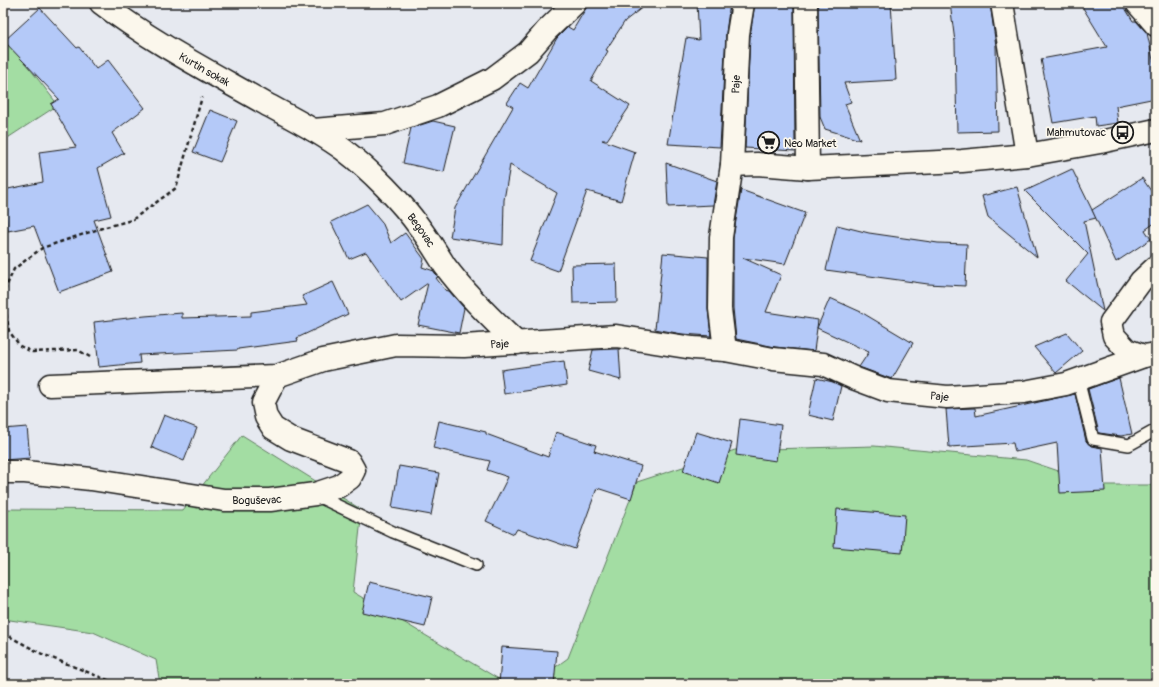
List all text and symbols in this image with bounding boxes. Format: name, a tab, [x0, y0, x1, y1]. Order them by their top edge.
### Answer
street label: Kurtin sokak	[177, 50, 232, 89]
street label: Paje	[729, 74, 743, 94]
bus stop icon: Mahmutovac	[1109, 119, 1135, 145]
place label: Mahmutovac	[1047, 126, 1106, 139]
supermarket icon: Neo Market	[755, 130, 781, 156]
place label: Neo Market	[784, 137, 837, 150]
street label: Begovac	[404, 211, 438, 250]
street label: Paje	[490, 337, 510, 351]
street label: Paje	[929, 389, 950, 404]
street label: Boguševac	[232, 492, 283, 507]

